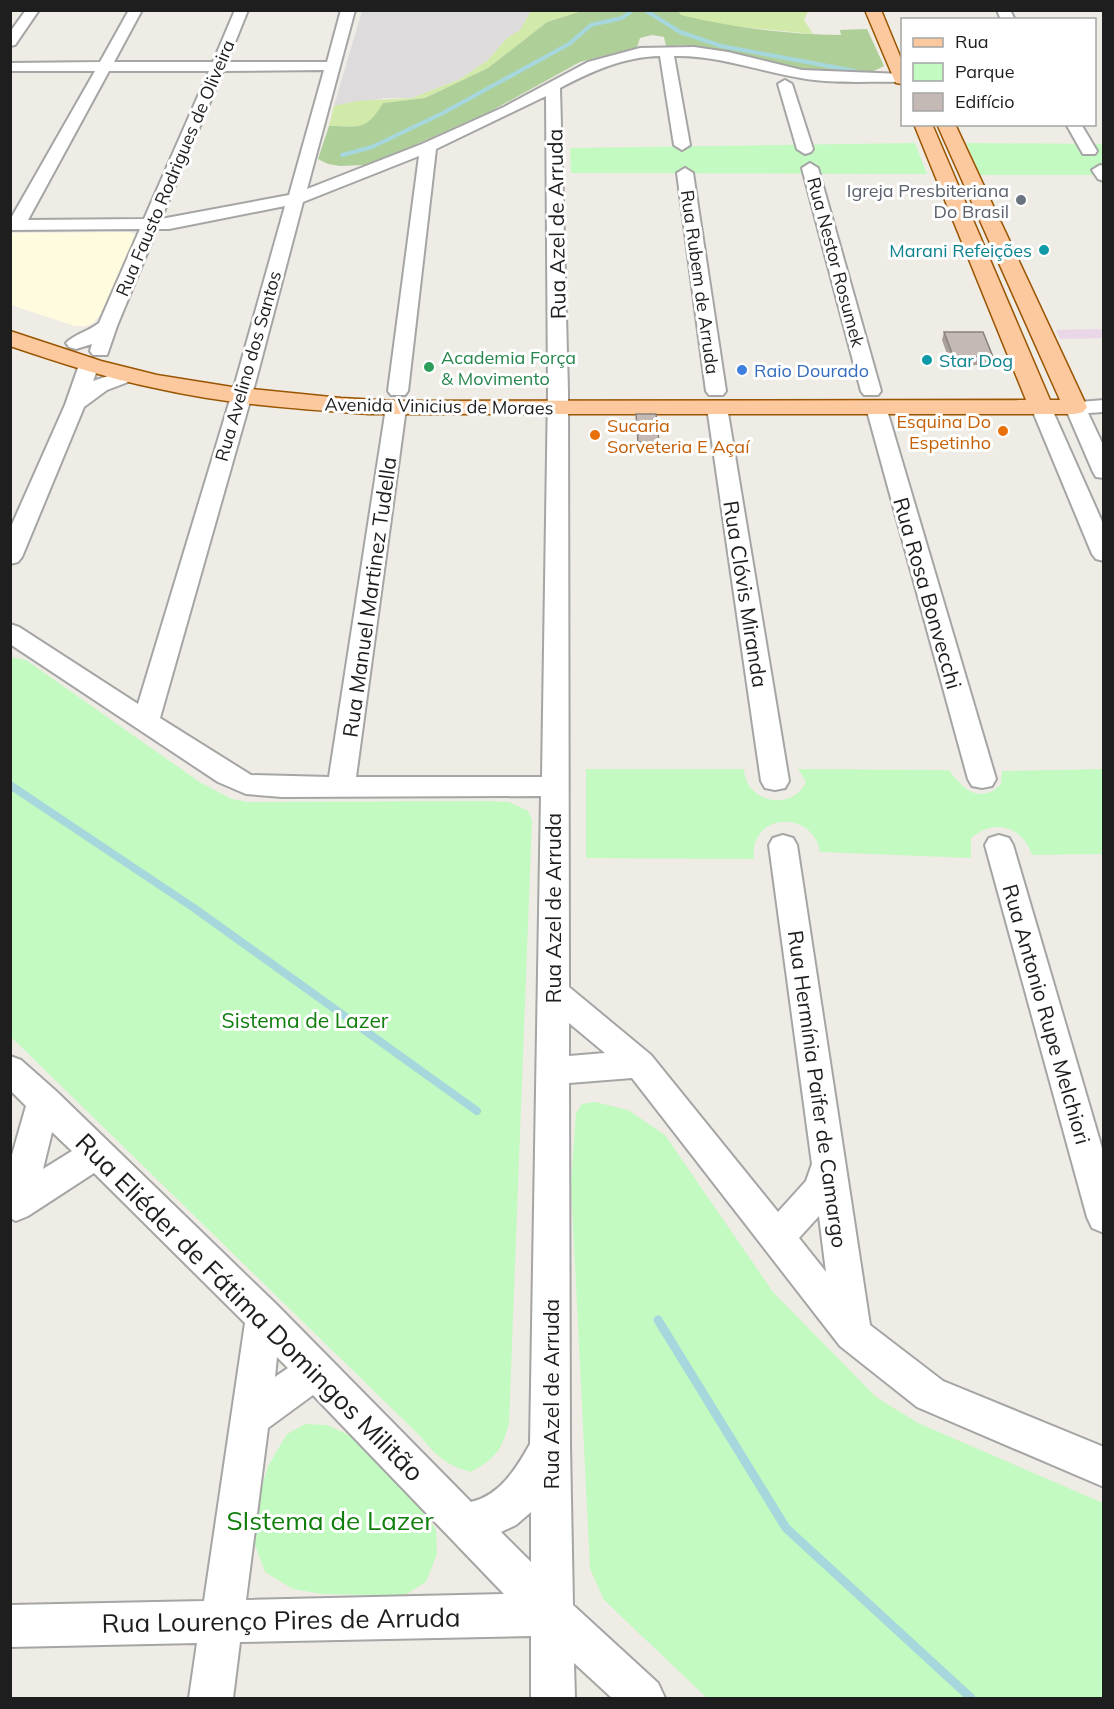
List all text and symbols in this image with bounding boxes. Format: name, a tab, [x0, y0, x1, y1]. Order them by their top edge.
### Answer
legend	[901, 18, 1096, 126]
text: Rua	[955, 30, 989, 53]
street label: Rua Fausto Rodrigues de Oliveira	[110, 36, 240, 300]
text: Parque	[955, 60, 1014, 83]
text: Edifício	[955, 90, 1014, 113]
street label: Rua Azel de Arruda	[541, 129, 571, 319]
street label: Rua Nestor Rosumek	[802, 175, 870, 350]
place label: Igreja Presbiteriana Do Brasil	[847, 179, 1009, 223]
street label: Rua Rubem de Arruda	[676, 188, 724, 376]
marker: Igreja Presbiteriana Do Brasil	[1014, 193, 1028, 207]
place label: Marani Refeições	[889, 239, 1032, 262]
marker: Marani Refeições	[1037, 243, 1051, 257]
street label: Rua Avelino dos Santos	[210, 268, 286, 464]
place label: Academia Força & Movimento	[441, 346, 576, 390]
place label: Star Dog	[939, 349, 1013, 372]
marker: Star Dog	[920, 353, 934, 367]
place label: Raio Dourado	[754, 359, 869, 382]
marker: Academia Força & Movimento	[422, 360, 436, 374]
marker: Raio Dourado	[735, 363, 749, 377]
street label: Avenida Vinicius de Moraes	[324, 393, 554, 419]
place label: Esquina Do Espetinho	[896, 410, 991, 454]
place label: Sucaria Sorveteria E Açaí	[607, 414, 751, 458]
marker: Esquina Do Espetinho	[996, 424, 1010, 438]
marker: Sucaria Sorveteria E Açaí	[588, 428, 602, 442]
street label: Rua Manuel Martinez Tudella	[336, 455, 402, 739]
street label: Rua Rosa Bonvecchi	[888, 494, 968, 692]
street label: Rua Clóvis Miranda	[718, 499, 774, 689]
street label: Rua Azel de Arruda	[540, 813, 566, 1003]
street label: Rua Antonio Rupe Melchiori	[997, 881, 1097, 1147]
street label: Rua Hermínia Paifer de Camargo	[783, 929, 853, 1249]
park label: Sistema de Lazer	[222, 1007, 389, 1033]
street label: Rua Eliéder de Fátima Domingos Militão	[69, 1126, 431, 1488]
street label: Rua Azel de Arruda	[538, 1299, 564, 1489]
park label: SIstema de Lazer	[226, 1504, 434, 1537]
street label: Rua Lourenço Pires de Arruda	[101, 1600, 461, 1640]

